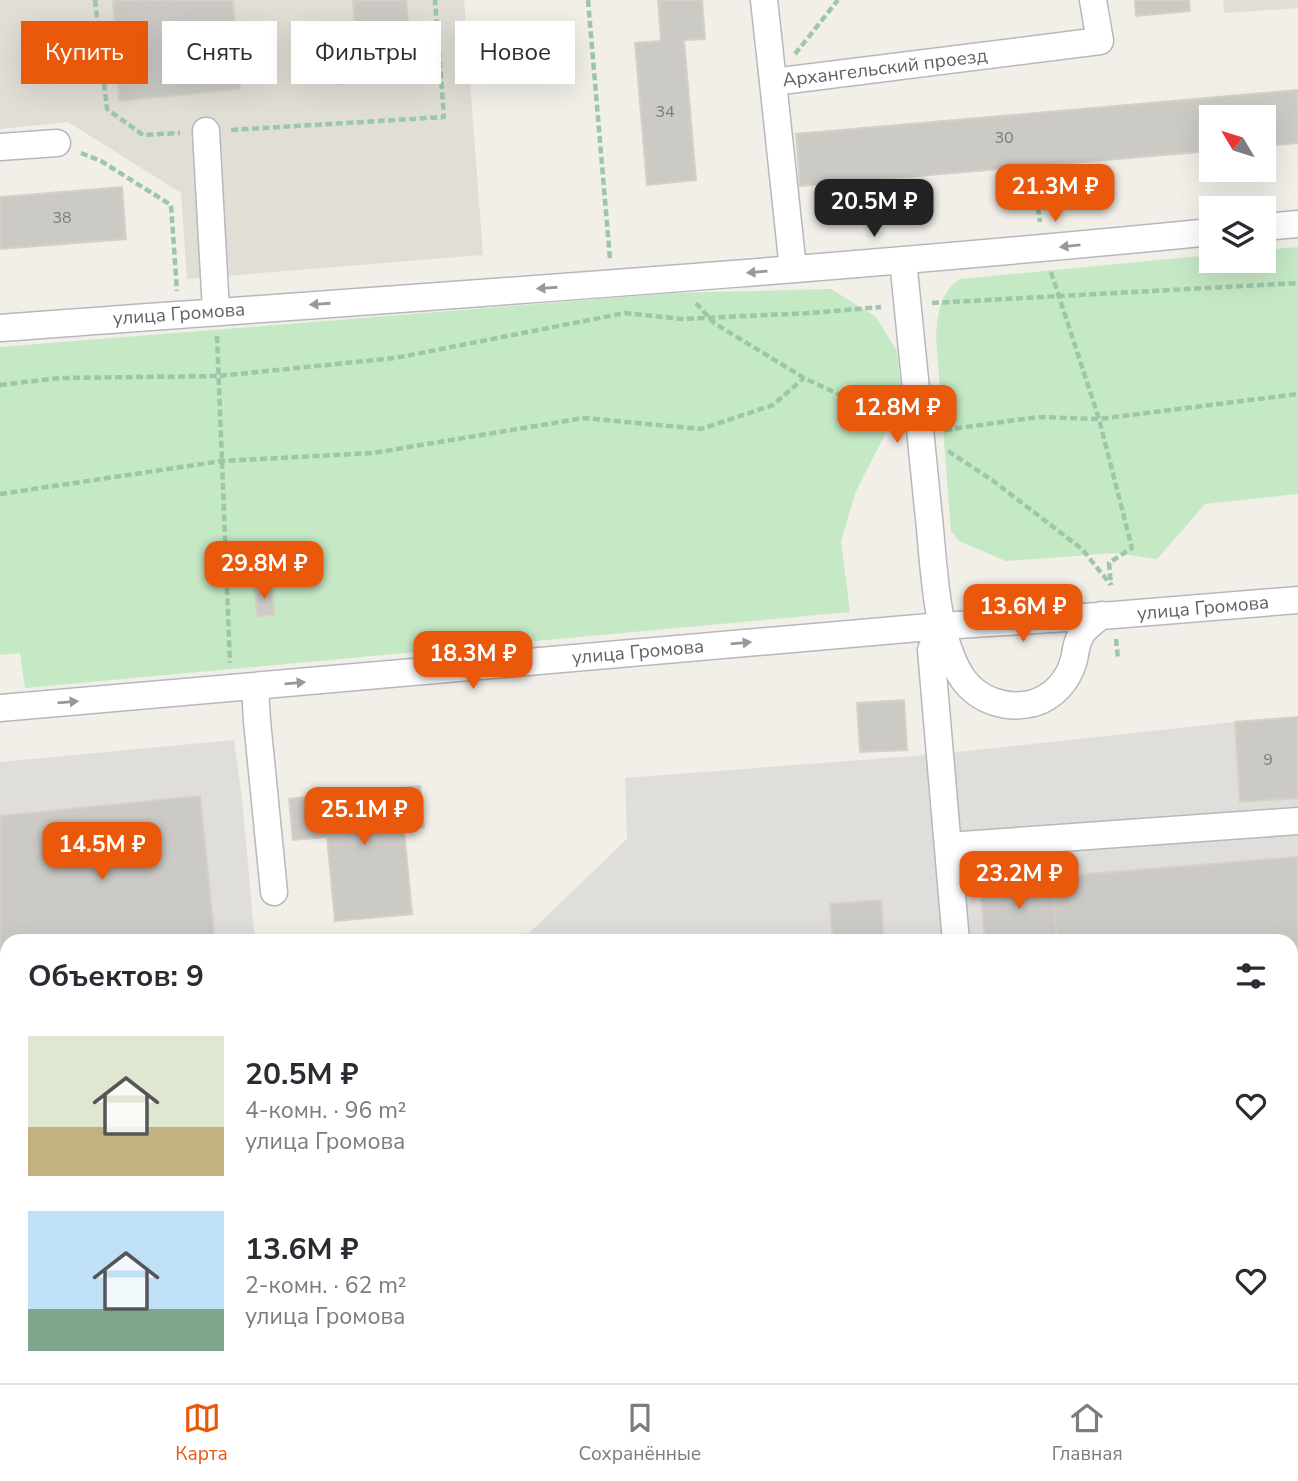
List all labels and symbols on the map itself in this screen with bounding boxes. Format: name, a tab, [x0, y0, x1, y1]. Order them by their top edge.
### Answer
street label: Архангельский проезд	[781, 43, 989, 93]
house number: 34	[655, 101, 675, 123]
north arrow	[1199, 105, 1276, 182]
house number: 30	[994, 127, 1014, 149]
pin: 21.3M ₽	[990, 164, 1120, 224]
pin: 20.5M ₽	[809, 180, 939, 239]
house number: 38	[52, 207, 72, 229]
one-way arrow	[1059, 241, 1081, 252]
one-way arrow	[745, 267, 767, 278]
one-way arrow	[536, 283, 558, 294]
street label: улица Громова	[112, 296, 246, 332]
one-way arrow	[309, 299, 331, 310]
pin: 12.8M ₽	[832, 386, 962, 445]
pin: 29.8M ₽	[199, 542, 329, 601]
pin: 13.6M ₽	[958, 584, 1088, 644]
street label: улица Громова	[1136, 589, 1270, 627]
pin: 18.3M ₽	[408, 632, 538, 691]
street label: улица Громова	[571, 633, 705, 671]
one-way arrow	[730, 638, 752, 649]
one-way arrow	[284, 677, 306, 688]
one-way arrow	[57, 696, 79, 707]
house number: 9	[1263, 749, 1273, 771]
pin: 25.1M ₽	[299, 788, 429, 847]
pin: 14.5M ₽	[37, 822, 167, 882]
pin: 23.2M ₽	[954, 852, 1084, 911]

